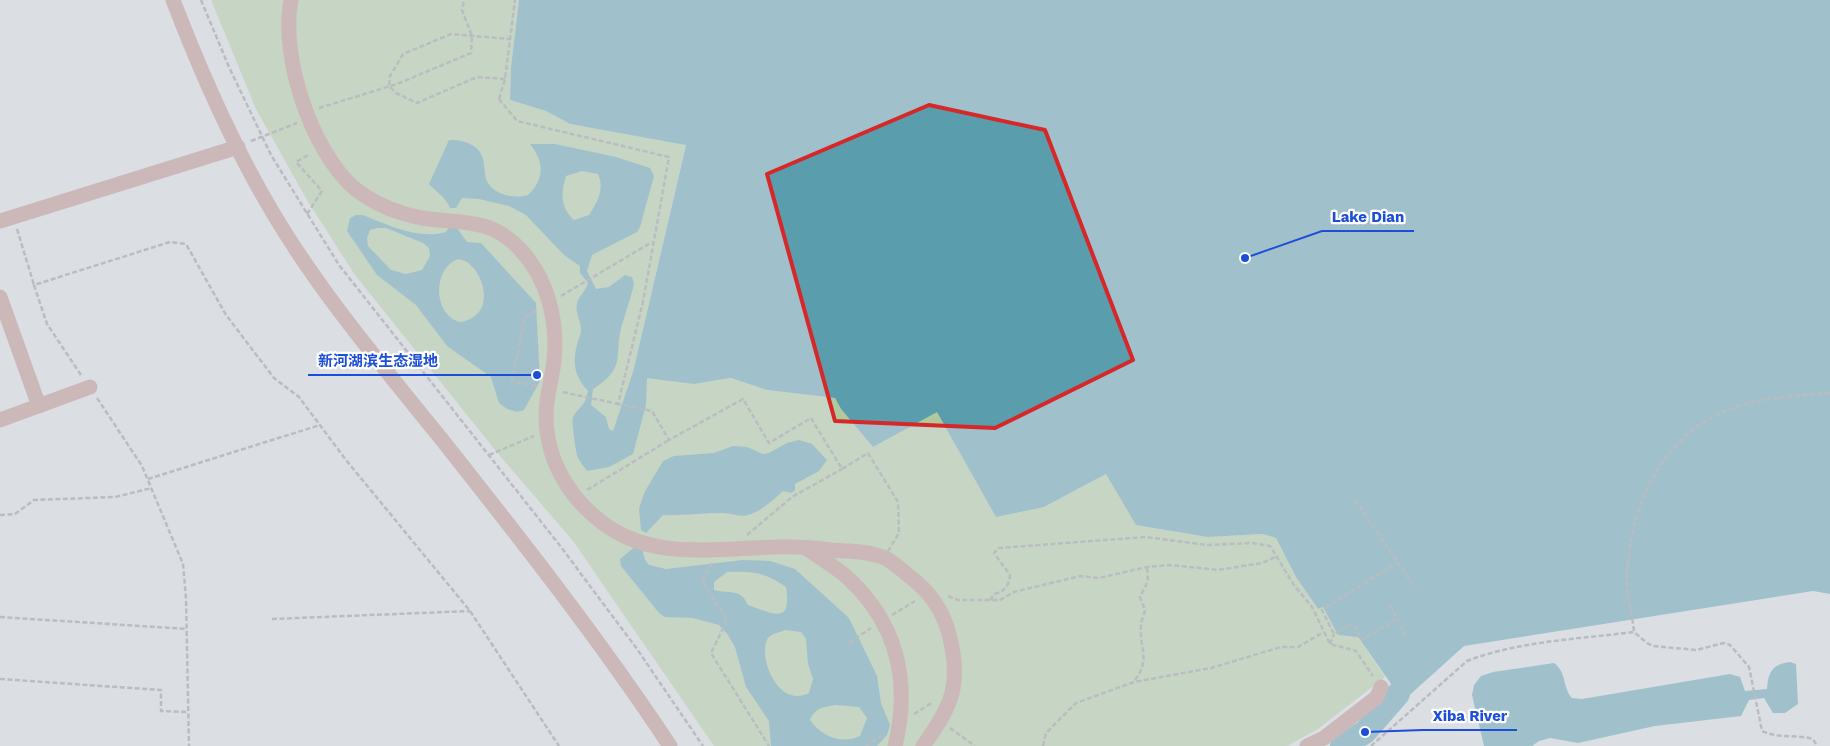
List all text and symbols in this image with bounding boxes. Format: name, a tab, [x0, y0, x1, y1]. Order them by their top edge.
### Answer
callout: Lake Dian	[1322, 201, 1414, 231]
text: Lake Dian	[1332, 208, 1404, 226]
callout: 新河湖滨生态湿地	[308, 345, 448, 375]
text: 新河湖滨生态湿地	[318, 352, 438, 370]
callout: Xiba River	[1423, 700, 1517, 730]
text: Xiba River	[1433, 707, 1508, 725]

